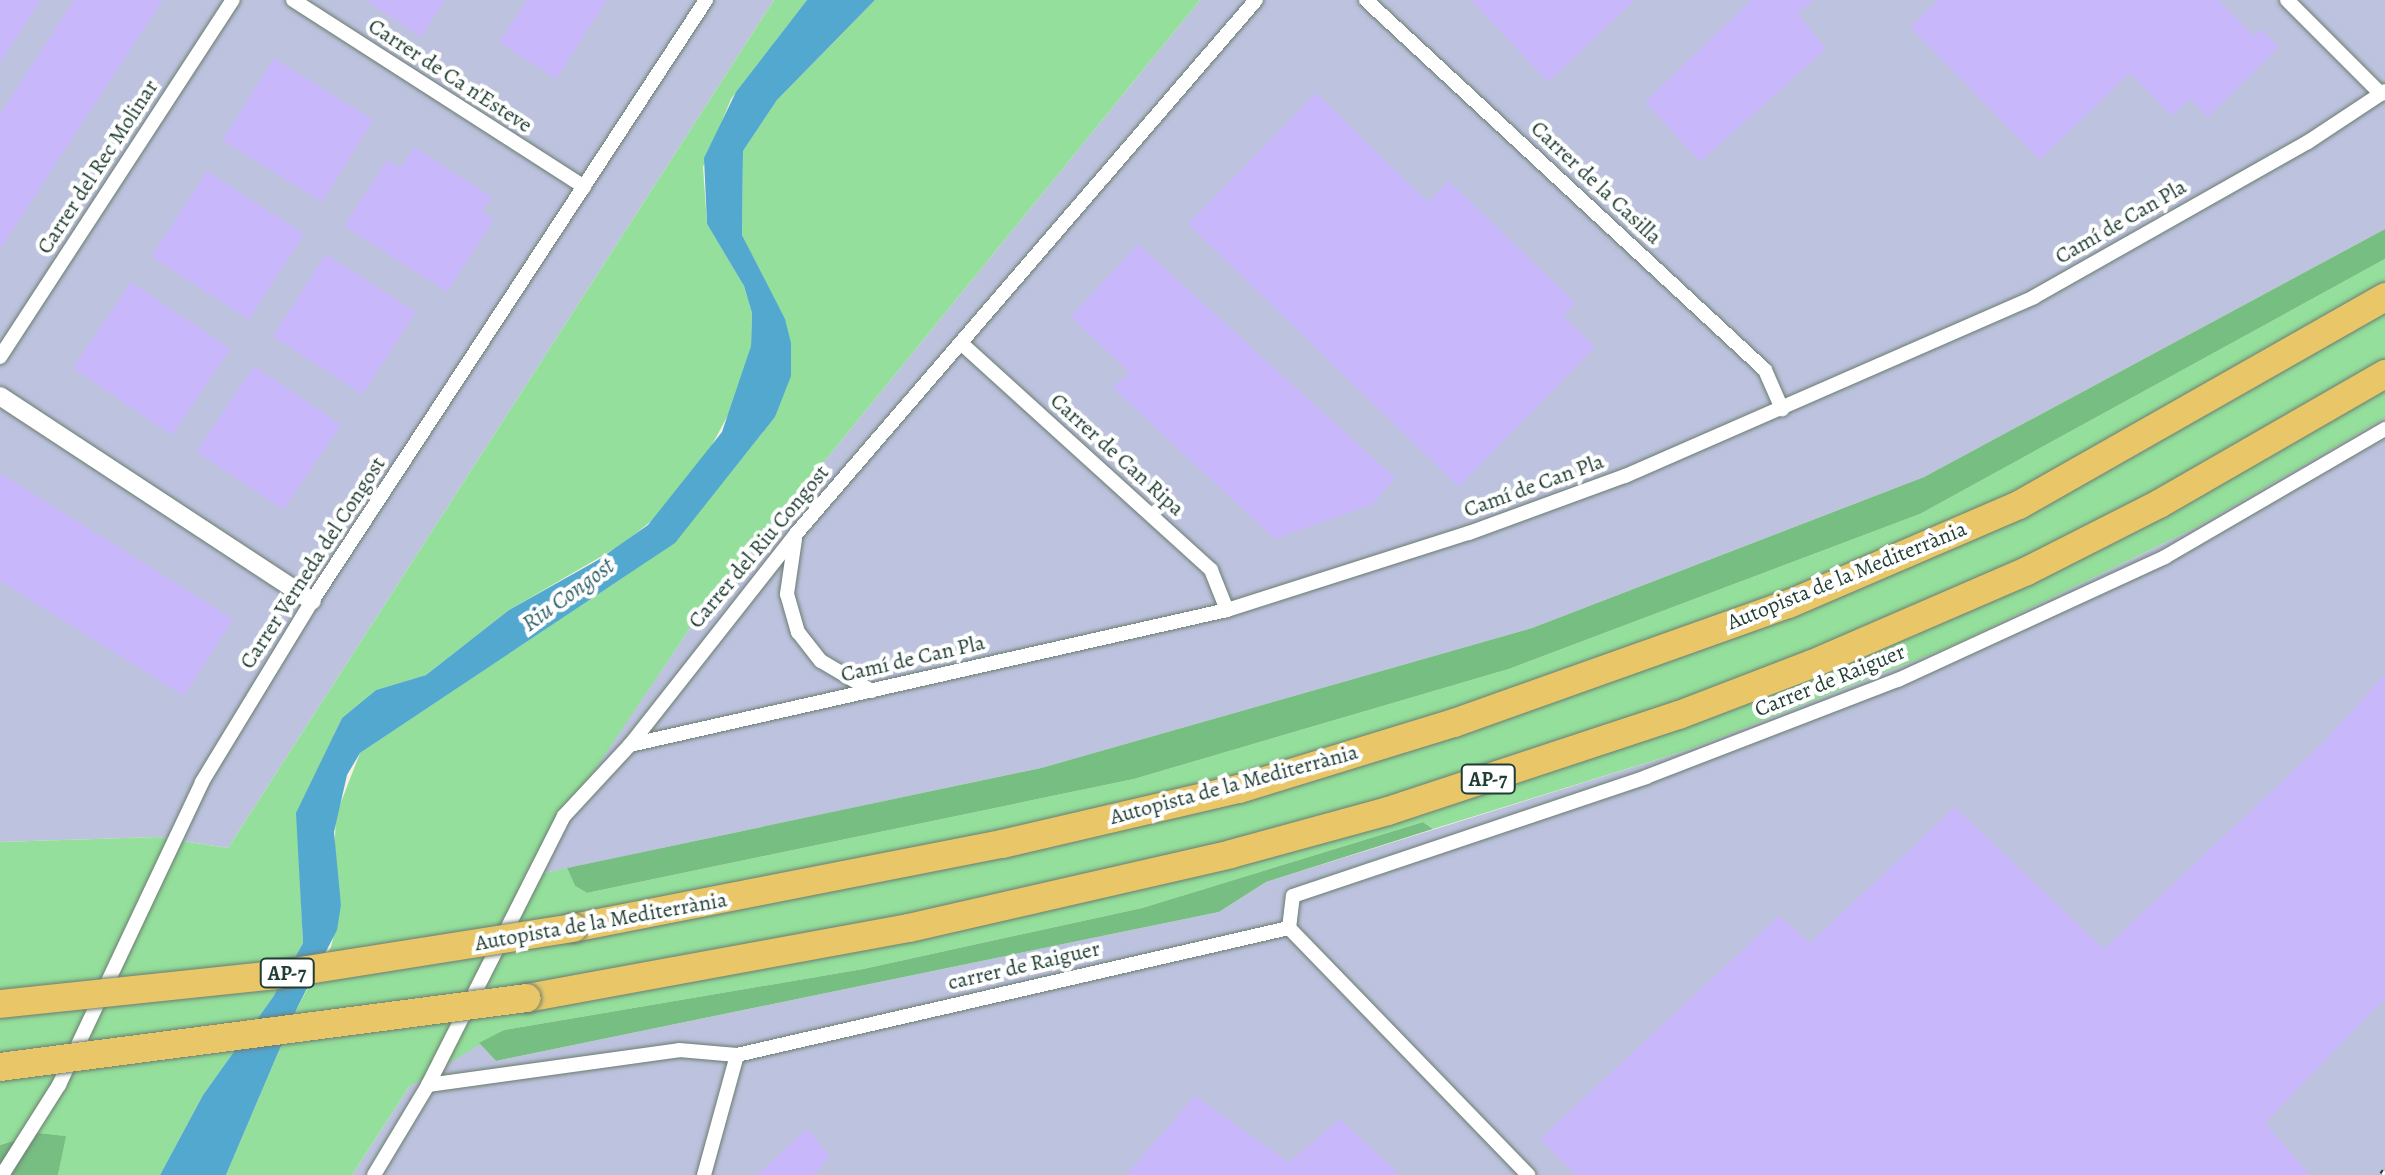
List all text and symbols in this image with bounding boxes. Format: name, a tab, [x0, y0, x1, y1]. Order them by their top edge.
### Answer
street label: Carrer de Ca n'Esteve	[363, 13, 537, 139]
street label: Carrer del Rec Molinar	[32, 75, 164, 259]
street label: Carrer de la Casilla	[1525, 116, 1667, 250]
street label: Camí de Can Pla	[2051, 174, 2191, 270]
street label: Carrer de Can Ripa	[1045, 388, 1189, 522]
street label: Camí de Can Pla	[1460, 448, 1608, 524]
street label: Carrer Verneda del Congost	[235, 452, 391, 674]
street label: Carrer del Riu Congost	[683, 460, 835, 634]
street label: Autopista de la Mediterrània	[1724, 516, 1970, 636]
water label: Riu Congost	[516, 552, 620, 638]
street label: Camí de Can Pla	[838, 630, 988, 688]
street label: Carrer de Raiguer	[1751, 639, 1909, 723]
street label: Autopista de la Mediterrània	[1107, 739, 1361, 831]
road number: AP-7	[1460, 763, 1516, 795]
street label: Autopista de la Mediterrània	[473, 887, 729, 957]
street label: carrer de Raiguer	[945, 936, 1103, 996]
road number: AP-7	[259, 957, 315, 989]

